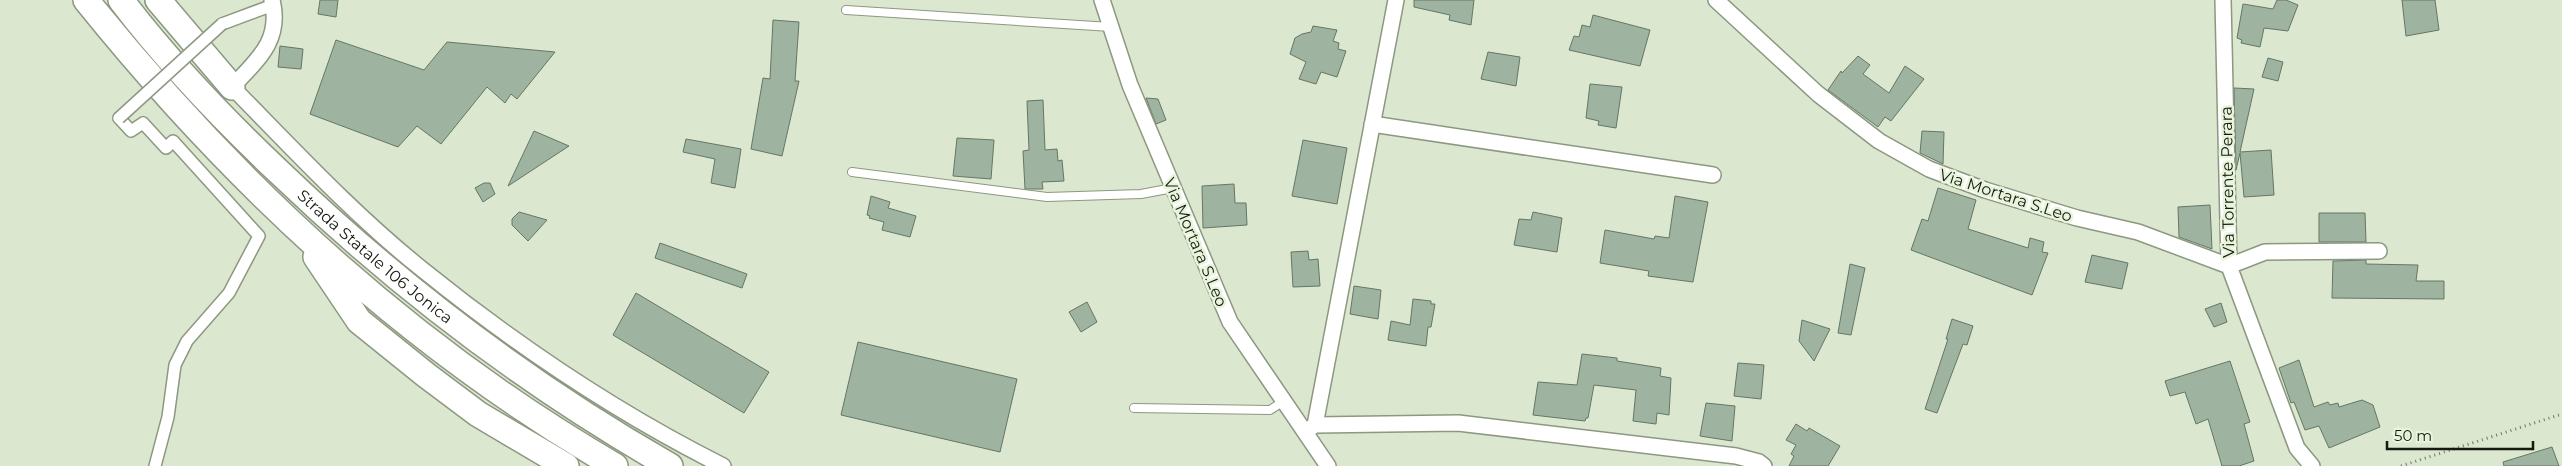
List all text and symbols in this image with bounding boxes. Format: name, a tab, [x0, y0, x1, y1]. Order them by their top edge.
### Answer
street label: Via Torrente Perara	[2217, 106, 2238, 258]
street label: Via Mortara S.Leo	[1937, 165, 2075, 226]
street label: Via Mortara S.Leo	[1160, 175, 1231, 310]
street label: Strada Statale 106 Jonica	[294, 186, 456, 328]
scale bar	[2387, 418, 2533, 450]
text: 50 m	[2394, 426, 2432, 445]

